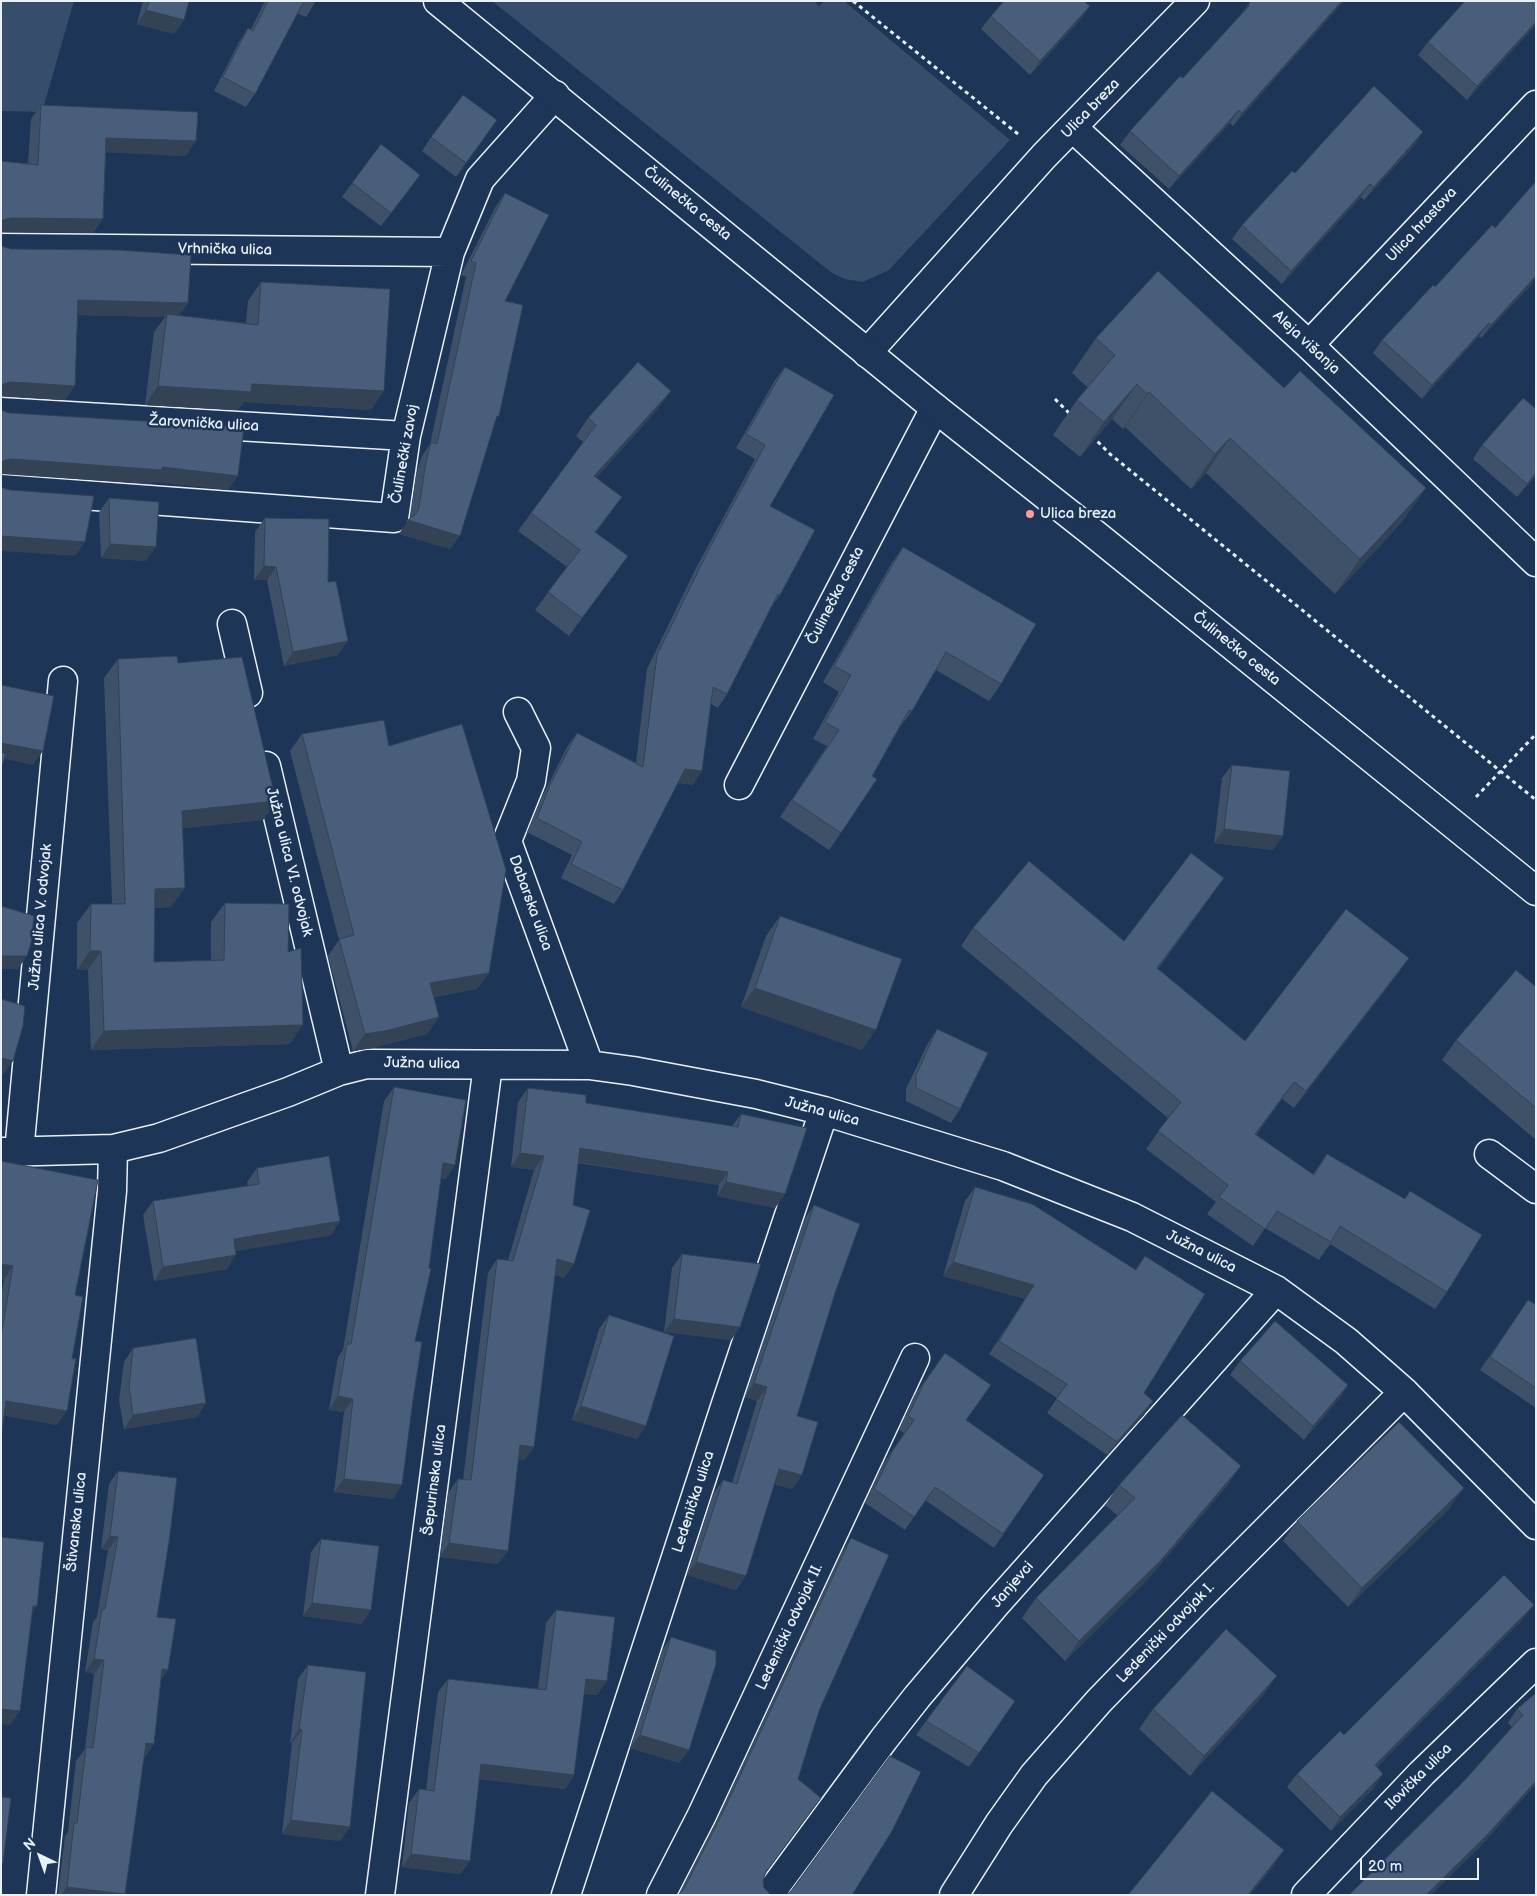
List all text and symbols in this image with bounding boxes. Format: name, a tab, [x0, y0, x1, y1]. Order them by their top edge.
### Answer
street label: Ulica breza	[1058, 75, 1124, 143]
street label: Čulinečka cesta	[639, 163, 735, 245]
street label: Ulica hrastova	[1383, 184, 1461, 266]
street label: Vrhnička ulica	[178, 240, 272, 260]
street label: Aleja višanja	[1269, 307, 1343, 379]
street label: Čulinečki zavoj	[387, 403, 423, 505]
street label: Žarovnička ulica	[149, 412, 259, 436]
place label: Ulica breza	[1040, 505, 1116, 523]
marker: Ulica breza	[1024, 508, 1036, 520]
street label: Čulinečka cesta	[803, 544, 869, 648]
street label: Čulinečka cesta	[1188, 608, 1284, 690]
street label: Južna ulica VI. odvojak	[262, 786, 316, 938]
street label: Južna ulica V. odvojak	[26, 843, 56, 991]
street label: Dabarska ulica	[504, 853, 556, 953]
street label: Južna ulica	[384, 1054, 460, 1074]
street label: Južna ulica	[783, 1093, 861, 1131]
street label: Južna ulica	[1163, 1227, 1239, 1277]
street label: Šepurinska ulica	[419, 1423, 451, 1537]
street label: Ledenička ulica	[669, 1449, 719, 1555]
street label: Štivanska ulica	[63, 1471, 91, 1573]
street label: Janjevci	[988, 1558, 1038, 1612]
street label: Ledenički odvojak II.	[753, 1561, 827, 1693]
street label: Ledenički odvojak I.	[1113, 1579, 1219, 1687]
street label: Ilovička ulica	[1382, 1740, 1456, 1814]
north arrow	[15, 1831, 65, 1881]
text: N	[20, 1835, 39, 1854]
scale bar	[1362, 1848, 1481, 1880]
text: 20 m	[1368, 1857, 1402, 1876]

